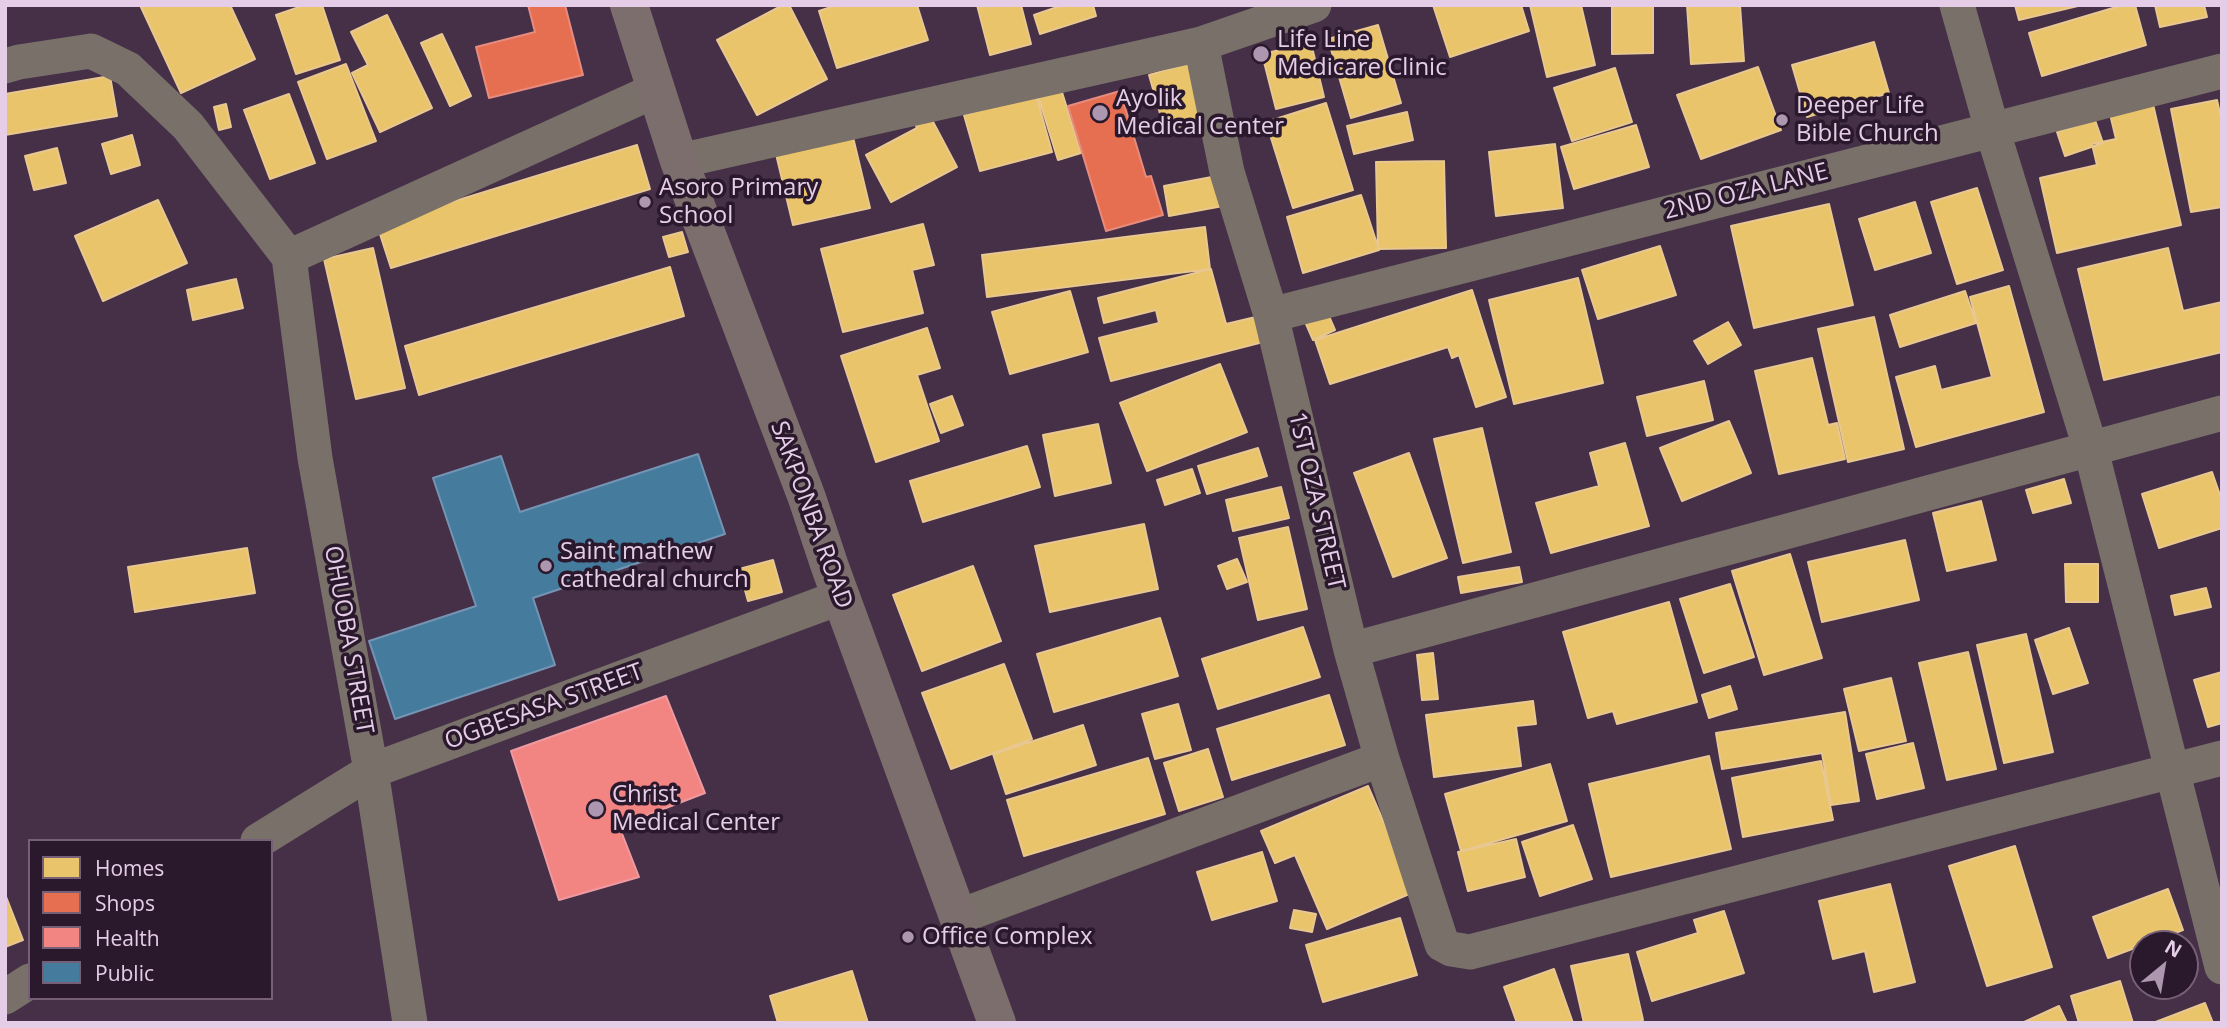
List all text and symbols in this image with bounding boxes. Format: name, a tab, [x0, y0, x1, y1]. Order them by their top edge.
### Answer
place label: Life Line Medicare Clinic	[1277, 26, 1447, 82]
marker: Life Line Medicare Clinic	[1251, 44, 1271, 64]
place label: Ayolik Medical Center	[1116, 85, 1284, 141]
place label: Deeper Life Bible Church	[1796, 92, 1939, 148]
marker: Ayolik Medical Center	[1090, 103, 1110, 123]
marker: Deeper Life Bible Church	[1774, 112, 1790, 128]
street label: 2ND OZA LANE	[1661, 158, 1831, 226]
place label: Asoro Primary School	[659, 174, 818, 230]
marker: Asoro Primary School	[637, 194, 653, 210]
street label: 1ST OZA STREET	[1282, 409, 1350, 593]
street label: SAKPONBA ROAD	[764, 417, 858, 613]
place label: Saint mathew cathedral church	[560, 538, 749, 594]
street label: OHUOBA STREET	[317, 544, 379, 736]
marker: Saint mathew cathedral church	[538, 558, 554, 574]
street label: OGBESASA STREET	[441, 658, 647, 756]
place label: Christ Medical Center	[612, 781, 780, 837]
marker: Christ Medical Center	[586, 799, 606, 819]
legend	[28, 839, 273, 1000]
text: Homes	[95, 854, 164, 882]
text: Shops	[95, 889, 155, 917]
place label: Office Complex	[922, 923, 1093, 951]
text: Health	[95, 924, 160, 952]
marker: Office Complex	[900, 929, 916, 945]
north arrow	[2129, 930, 2199, 1000]
text: N	[2160, 933, 2187, 964]
text: Public	[95, 959, 154, 987]

